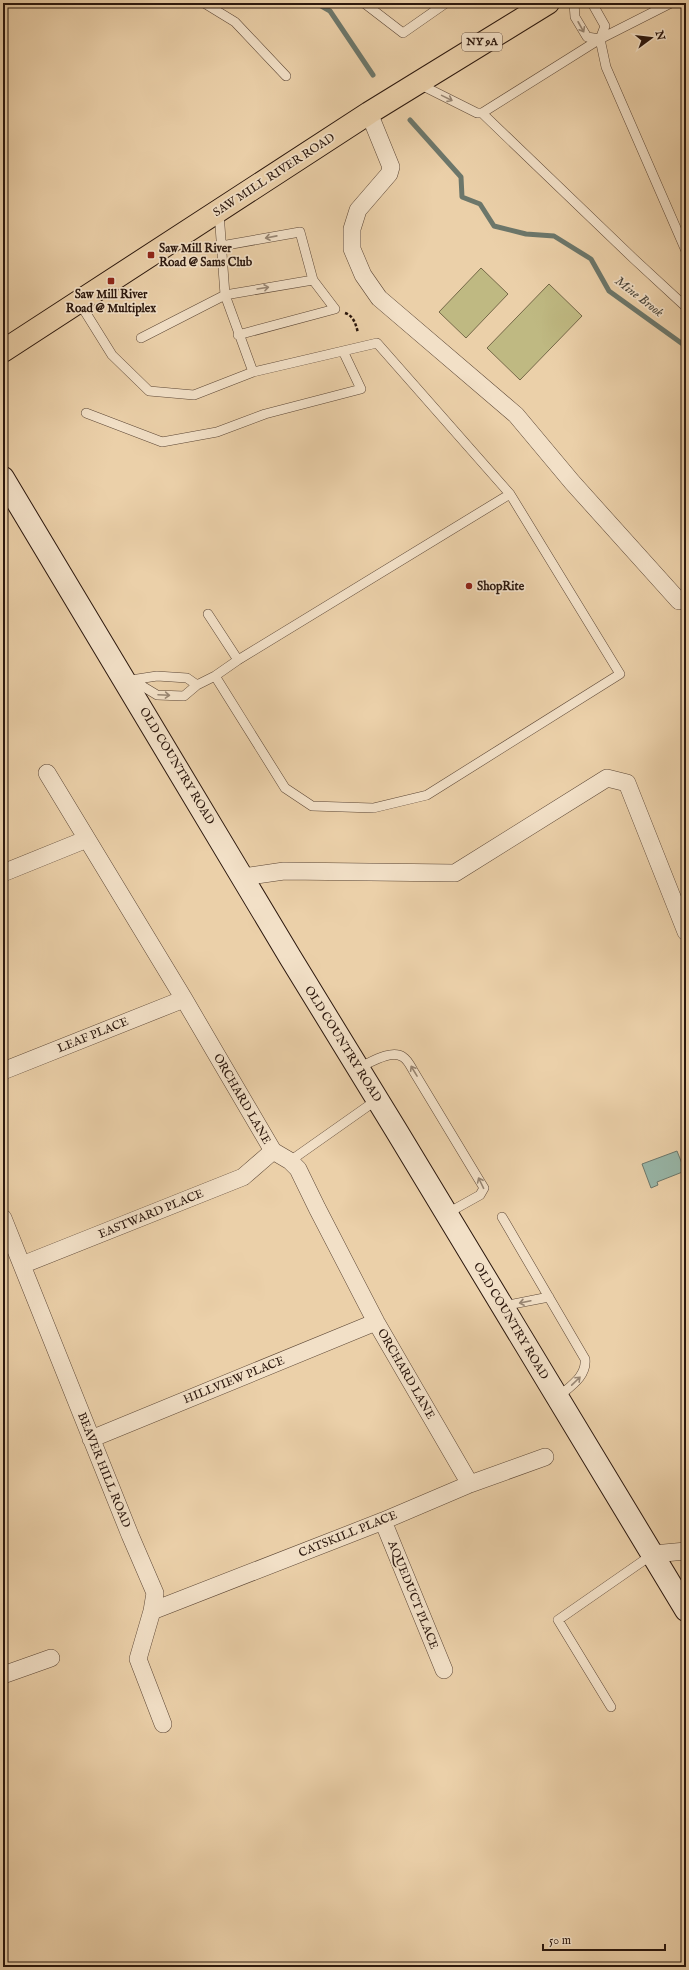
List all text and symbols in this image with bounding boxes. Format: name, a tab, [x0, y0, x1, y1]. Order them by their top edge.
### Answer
north arrow	[631, 18, 671, 58]
one-way arrow	[578, 21, 585, 33]
text: N	[651, 28, 668, 43]
road number: NY 9A	[462, 33, 502, 51]
one-way arrow	[441, 95, 453, 103]
street label: SAW MILL RIVER ROAD	[210, 130, 338, 220]
one-way arrow	[265, 233, 278, 241]
place label: Saw Mill River Road @ Sams Club	[159, 241, 253, 270]
marker: Saw Mill River Road @ Sams Club	[146, 250, 156, 260]
water label: Mine Brook	[611, 273, 667, 322]
marker: Saw Mill River Road @ Multiplex	[106, 276, 116, 286]
one-way arrow	[256, 284, 269, 292]
place label: Saw Mill River Road @ Multiplex	[66, 287, 156, 317]
place label: ShopRite	[477, 579, 525, 595]
marker: ShopRite	[464, 581, 474, 591]
one-way arrow	[157, 691, 170, 699]
street label: OLD COUNTRY ROAD	[136, 705, 218, 828]
street label: OLD COUNTRY ROAD	[301, 983, 385, 1105]
street label: LEAF PLACE	[55, 1014, 131, 1056]
street label: ORCHARD LANE	[210, 1051, 274, 1147]
one-way arrow	[410, 1066, 418, 1077]
one-way arrow	[477, 1177, 484, 1189]
street label: EASTWARD PLACE	[96, 1186, 206, 1242]
street label: OLD COUNTRY ROAD	[470, 1260, 552, 1383]
one-way arrow	[519, 1298, 532, 1306]
street label: ORCHARD LANE	[374, 1326, 438, 1422]
street label: HILLVIEW PLACE	[181, 1353, 287, 1407]
one-way arrow	[570, 1377, 580, 1386]
street label: BEAVER HILL ROAD	[74, 1410, 134, 1530]
street label: CATSKILL PLACE	[296, 1507, 400, 1561]
street label: AQUEDUCT PLACE	[384, 1538, 442, 1652]
scale bar	[543, 1926, 665, 1952]
text: 50 m	[549, 1933, 571, 1948]

